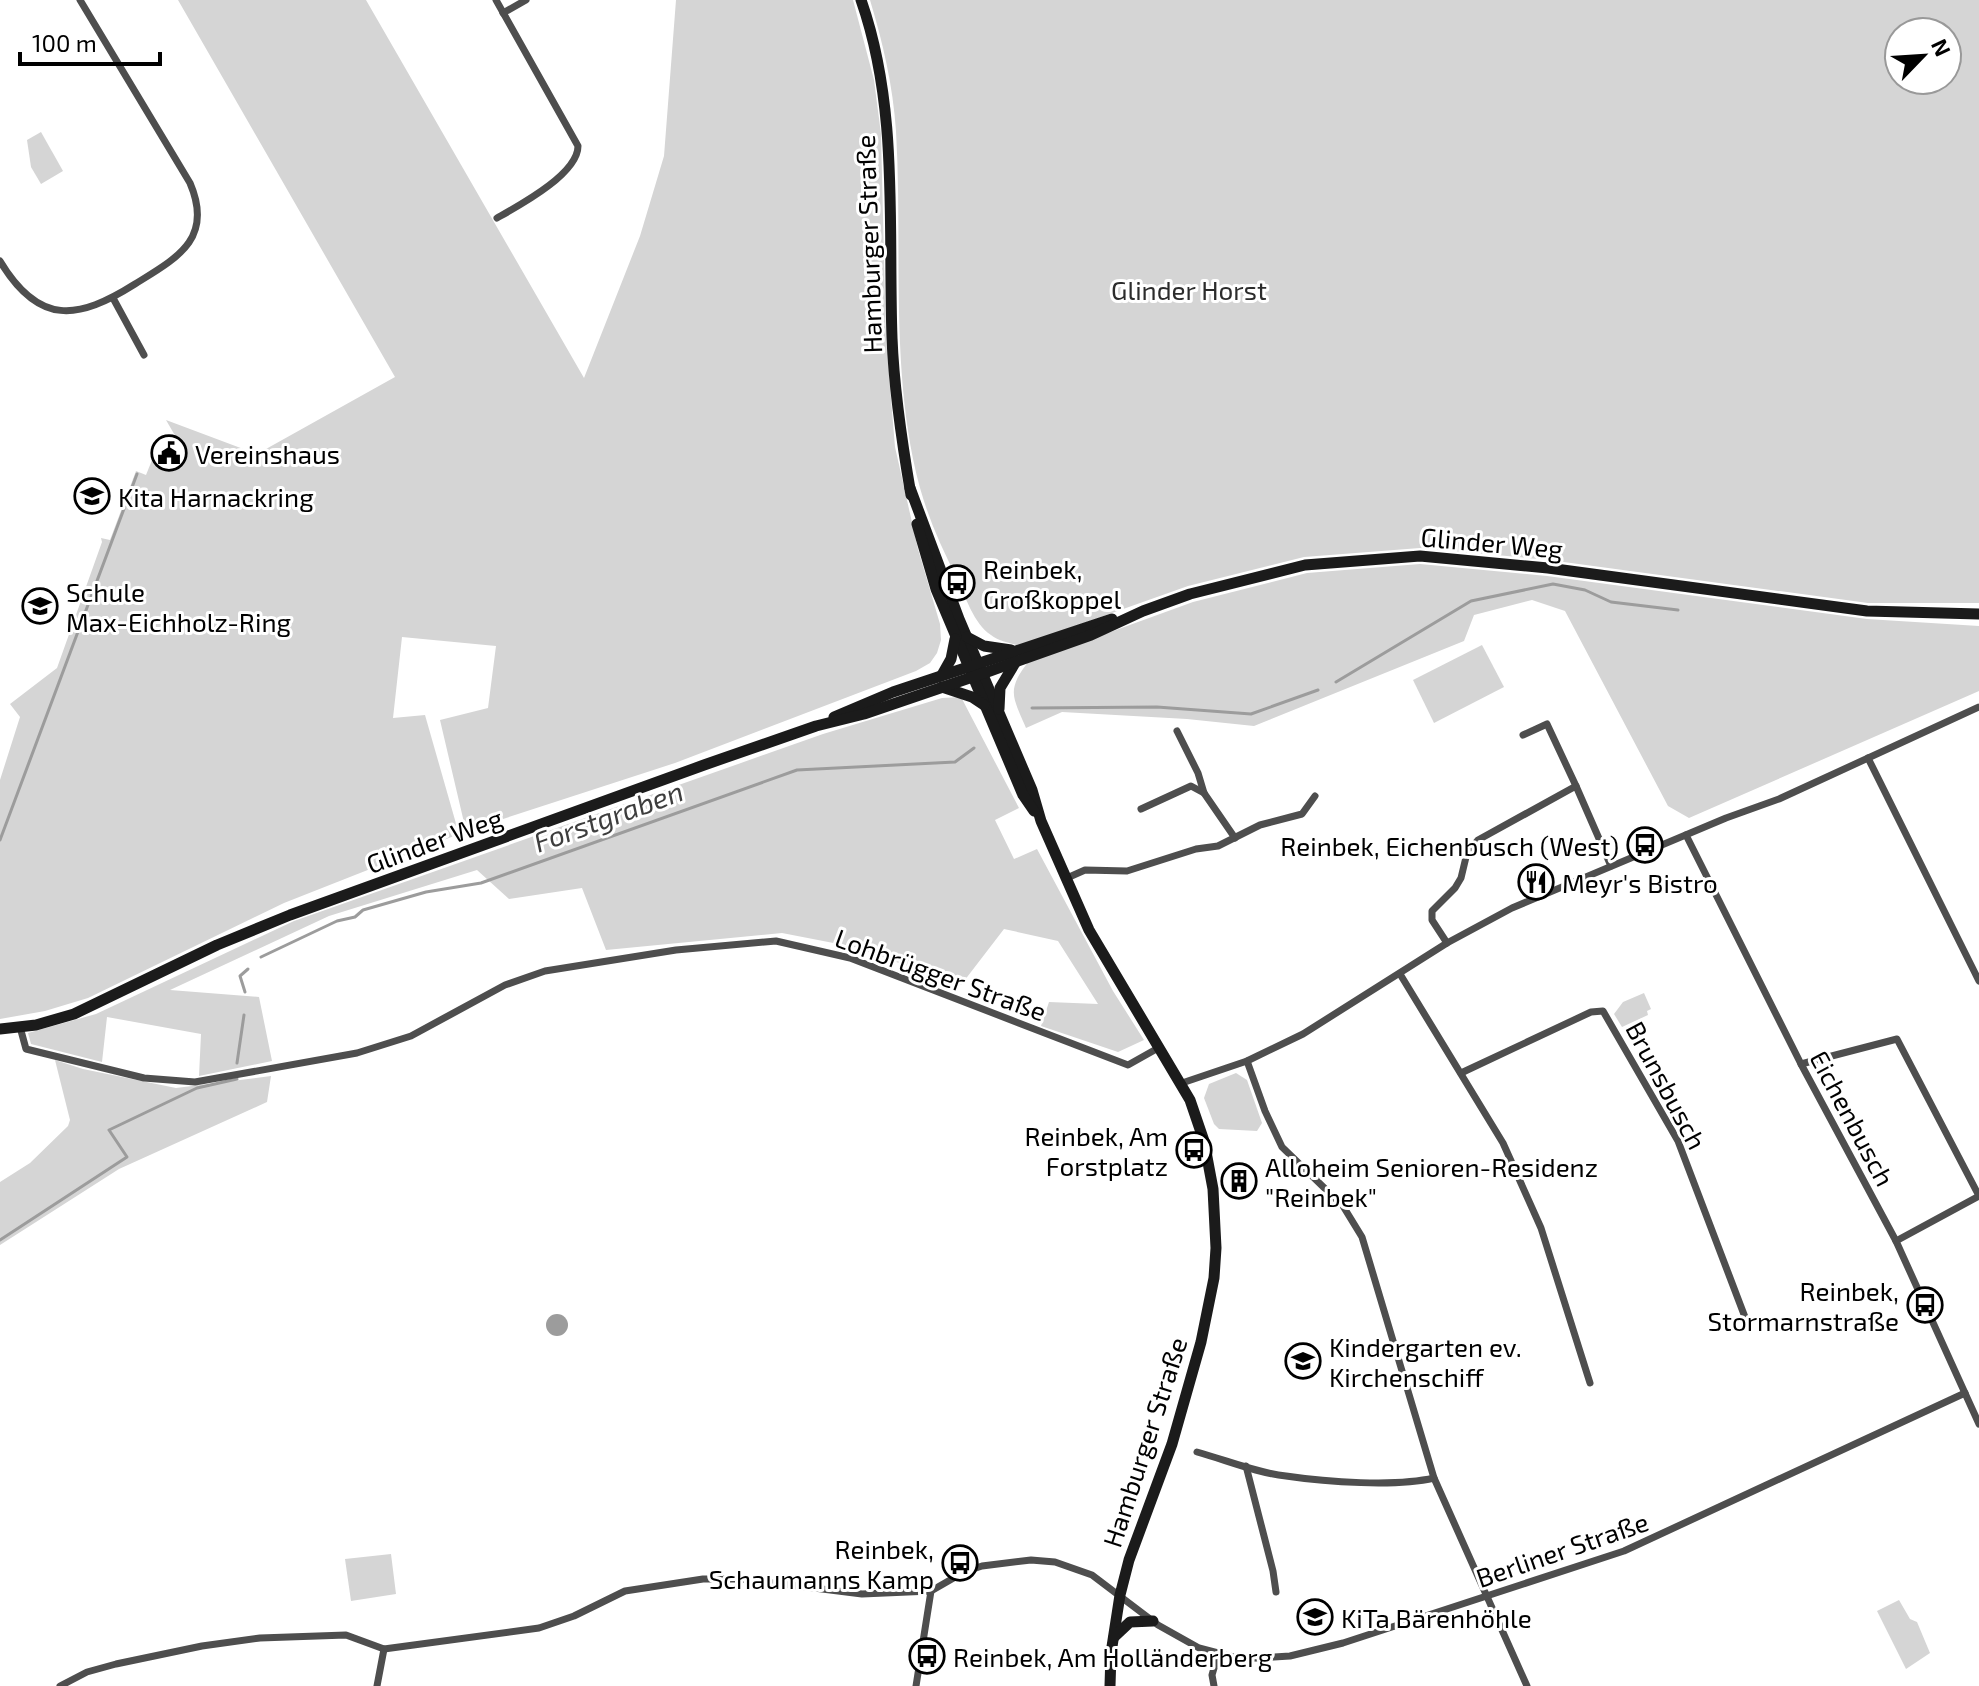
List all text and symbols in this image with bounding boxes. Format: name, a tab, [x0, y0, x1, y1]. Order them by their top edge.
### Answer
scale bar	[20, 16, 160, 66]
north arrow	[1883, 16, 1963, 96]
text: 100 m	[32, 28, 97, 57]
text: N	[1927, 34, 1957, 60]
street label: Hamburger Straße	[849, 134, 887, 354]
park label: Glinder Horst	[1111, 274, 1267, 305]
public building icon: Vereinshaus	[150, 434, 188, 472]
place label: Vereinshaus	[195, 438, 340, 469]
school or university icon: Kita Harnackring	[73, 477, 111, 515]
place label: Kita Harnackring	[118, 481, 314, 512]
street label: Glinder Weg	[1420, 520, 1564, 564]
place label: Reinbek, Großkoppel	[983, 553, 1121, 614]
bus stop icon: Reinbek, Großkoppel	[938, 564, 976, 602]
place label: Schule Max-Eichholz-Ring	[66, 576, 291, 637]
school or university icon: Schule Max-Eichholz-Ring	[21, 587, 59, 625]
water label: Forstgraben	[529, 773, 687, 859]
street label: Glinder Weg	[362, 801, 506, 879]
bus stop icon: Reinbek, Eichenbusch (West)	[1626, 826, 1664, 864]
place label: Reinbek, Eichenbusch (West)	[1280, 830, 1619, 861]
restaurant icon: Meyr's Bistro	[1517, 863, 1555, 901]
place label: Meyr's Bistro	[1562, 867, 1718, 898]
street label: Lohbrügger Straße	[831, 921, 1051, 1027]
street label: Brunsbusch	[1620, 1016, 1714, 1154]
street label: Eichenbusch	[1804, 1045, 1902, 1191]
place label: Reinbek, Am Forstplatz	[1024, 1120, 1168, 1181]
bus stop icon: Reinbek, Am Forstplatz	[1175, 1131, 1213, 1169]
place label: Alloheim Senioren-Residenz "Reinbek"	[1265, 1151, 1598, 1212]
building icon: Alloheim Senioren-Residenz "Reinbek"	[1220, 1162, 1258, 1200]
place label: Reinbek, Stormarnstraße	[1708, 1275, 1899, 1336]
bus stop icon: Reinbek, Stormarnstraße	[1906, 1286, 1944, 1324]
place label: Kindergarten ev. Kirchenschiff	[1329, 1331, 1522, 1392]
street label: Hamburger Straße	[1095, 1333, 1193, 1551]
school or university icon: Kindergarten ev. Kirchenschiff	[1284, 1342, 1322, 1380]
street label: Berliner Straße	[1472, 1505, 1652, 1593]
place label: Reinbek, Schaumanns Kamp	[709, 1533, 934, 1594]
bus stop icon: Reinbek, Schaumanns Kamp	[941, 1544, 979, 1582]
school or university icon: KiTa Bärenhöhle	[1296, 1598, 1334, 1636]
place label: KiTa Bärenhöhle	[1341, 1602, 1532, 1633]
bus stop icon: Reinbek, Am Holländerberg	[908, 1637, 946, 1675]
place label: Reinbek, Am Holländerberg	[953, 1641, 1272, 1672]

